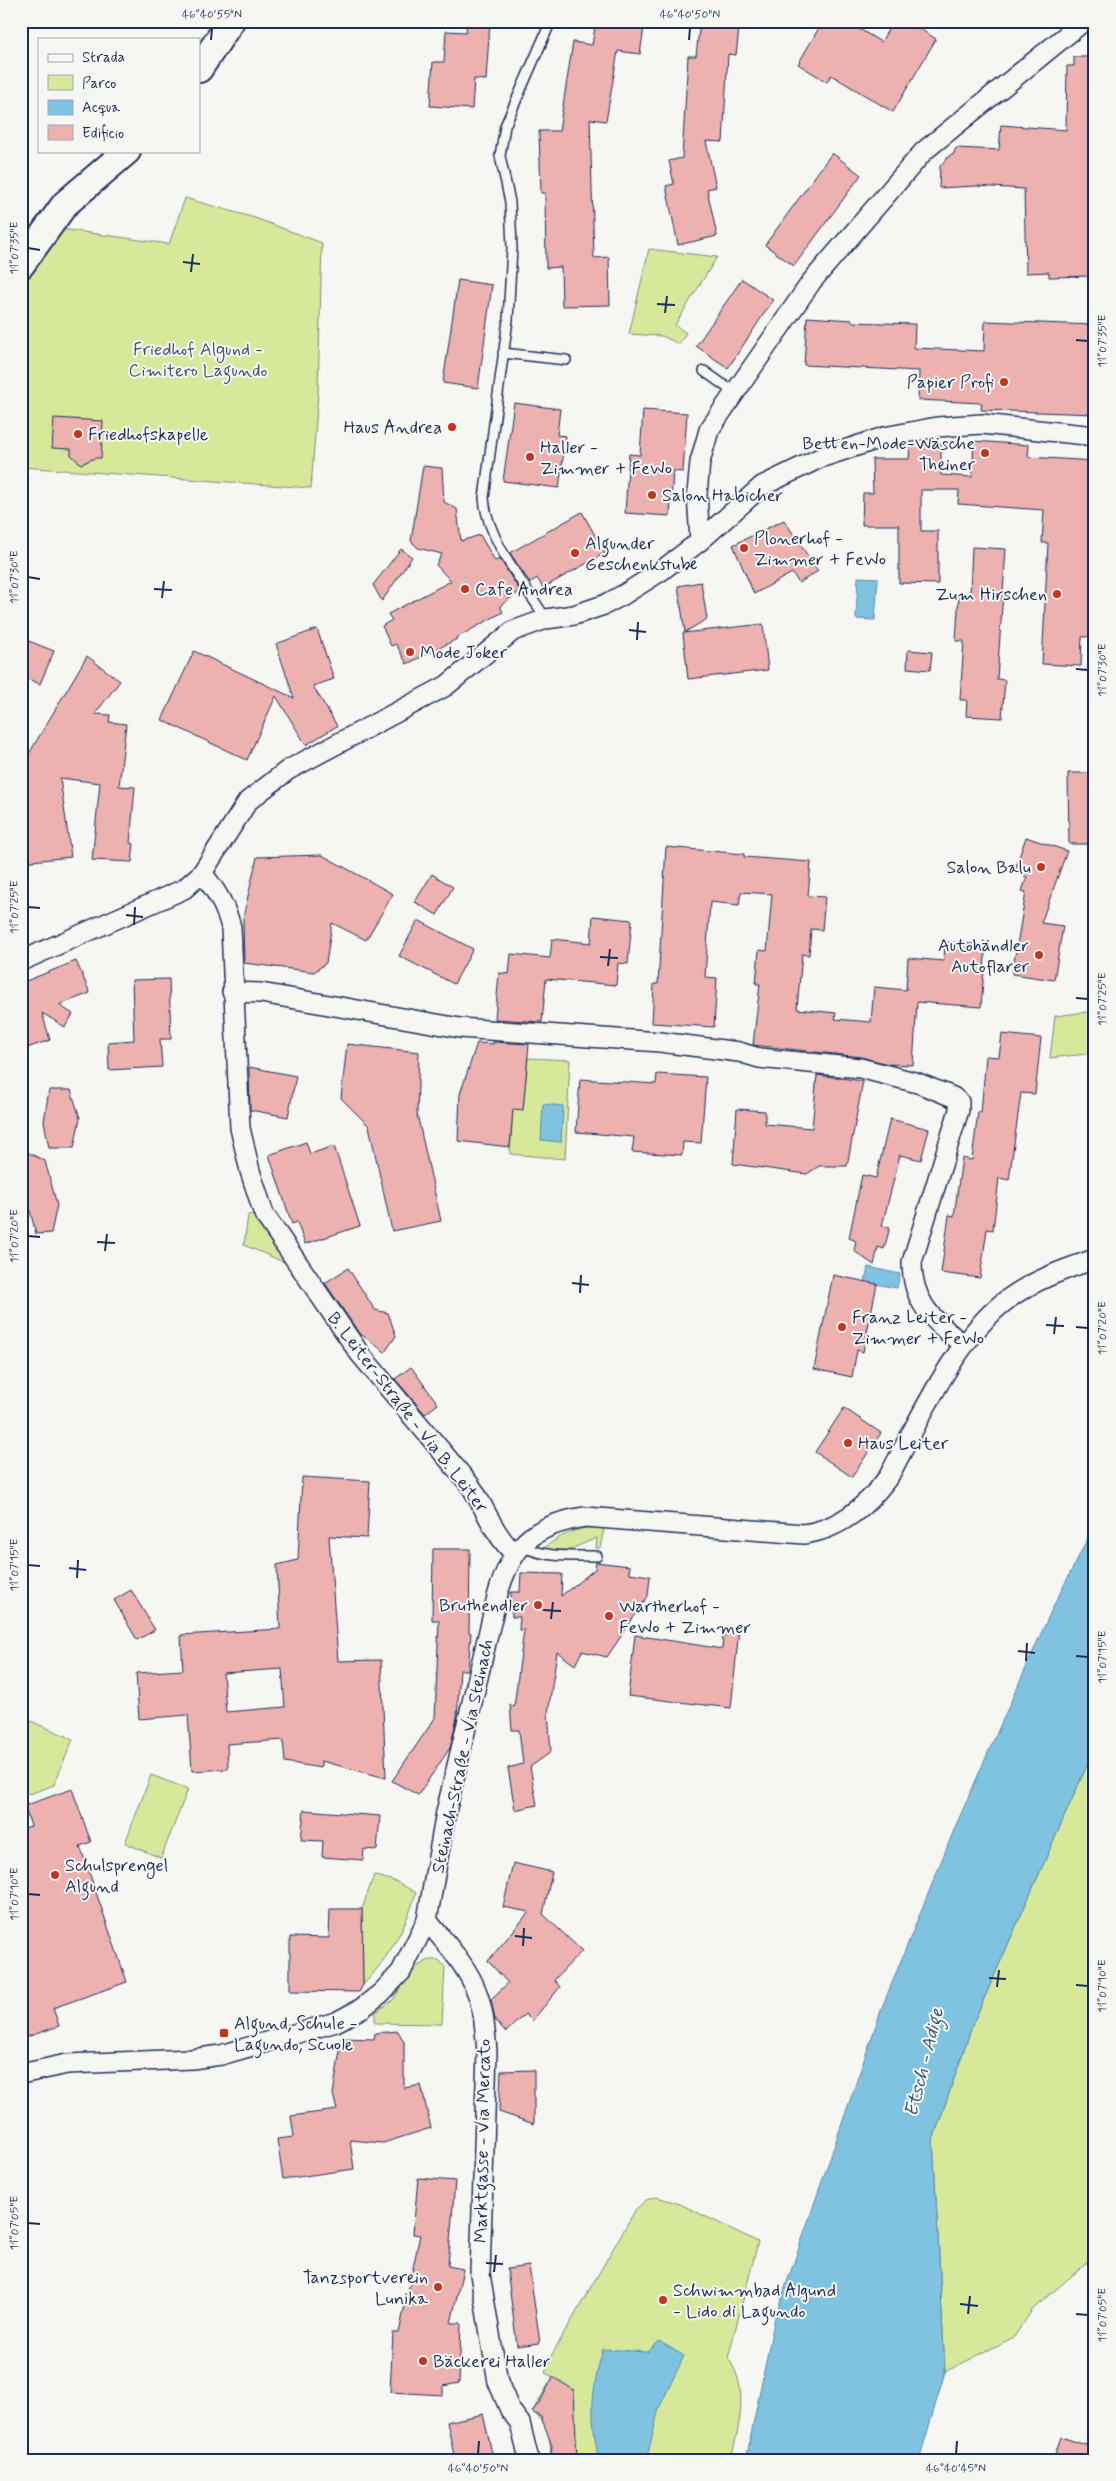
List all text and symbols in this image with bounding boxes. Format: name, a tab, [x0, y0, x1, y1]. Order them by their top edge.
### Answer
text: 46°40'55"N	[182, 7, 242, 23]
text: 46°40'50"N	[660, 7, 720, 23]
legend	[38, 38, 200, 152]
text: Strada	[82, 48, 125, 68]
text: Parco	[82, 74, 116, 94]
text: Acqua	[82, 98, 121, 118]
text: Edificio	[82, 124, 124, 144]
text: 11°07'35"E	[7, 221, 23, 275]
text: 11°07'35"E	[1095, 314, 1111, 368]
park label: Friedhof Algund - Cimitero Lagundo	[129, 338, 267, 385]
place label: Papier Profi	[907, 371, 994, 395]
marker: Papier Profi	[998, 376, 1010, 388]
place label: Haus Andrea	[343, 416, 442, 440]
marker: Haus Andrea	[446, 421, 458, 433]
place label: Friedhofskapelle	[88, 423, 208, 447]
marker: Friedhofskapelle	[72, 428, 84, 440]
place label: Betten-Mode-Wäsche Theiner	[802, 432, 976, 477]
place label: Haller - Zimmer + FeWo	[540, 436, 672, 481]
marker: Betten-Mode-Wäsche Theiner	[979, 447, 991, 459]
marker: Haller - Zimmer + FeWo	[524, 451, 536, 463]
place label: Salon Habicher	[662, 484, 783, 508]
marker: Salon Habicher	[646, 489, 658, 501]
place label: Plonerhof - Zimmer + FeWo	[754, 527, 886, 572]
place label: Algunder Geschenkstube	[585, 532, 697, 577]
marker: Plonerhof - Zimmer + FeWo	[738, 542, 750, 554]
marker: Algunder Geschenkstube	[569, 547, 581, 559]
text: 11°07'30"E	[7, 550, 23, 604]
place label: Cafe Andrea	[475, 578, 573, 602]
marker: Cafe Andrea	[459, 583, 471, 595]
place label: Zum Hirschen	[936, 583, 1047, 607]
marker: Zum Hirschen	[1051, 588, 1063, 600]
place label: Mode Joker	[420, 641, 508, 665]
text: 11°07'30"E	[1095, 643, 1111, 697]
marker: Mode Joker	[404, 646, 416, 658]
place label: Salon Balu	[946, 856, 1031, 880]
marker: Salon Balu	[1035, 861, 1047, 873]
text: 11°07'25"E	[7, 880, 23, 934]
place label: Autohändler Autoflarer	[938, 934, 1030, 979]
marker: Autohändler Autoflarer	[1033, 949, 1045, 961]
text: 11°07'25"E	[1095, 972, 1111, 1026]
text: 11°07'20"E	[7, 1209, 23, 1263]
text: 11°07'20"E	[1095, 1301, 1111, 1355]
place label: Franz Leiter - Zimmer + FeWo	[852, 1306, 984, 1351]
street label: B. Leiter-Straße - Via B. Leiter	[321, 1307, 493, 1518]
marker: Franz Leiter - Zimmer + FeWo	[836, 1321, 848, 1333]
place label: Haus Leiter	[858, 1432, 949, 1456]
marker: Haus Leiter	[842, 1437, 854, 1449]
text: 11°07'15"E	[7, 1538, 23, 1592]
place label: Bruthendler	[439, 1594, 528, 1618]
place label: Wartherhof - FeWo + Zimmer	[619, 1595, 751, 1640]
marker: Bruthendler	[532, 1599, 544, 1611]
marker: Wartherhof - FeWo + Zimmer	[603, 1610, 615, 1622]
text: 11°07'15"E	[1095, 1630, 1111, 1684]
street label: Steinach-Straße - Via Steinach	[426, 1637, 500, 1875]
place label: Schulsprengel Algund	[65, 1854, 168, 1901]
text: 11°07'10"E	[7, 1867, 23, 1921]
marker: Schulsprengel Algund	[49, 1869, 61, 1881]
text: 11°07'10"E	[1095, 1959, 1111, 2013]
water label: Etsch - Adige	[899, 2004, 952, 2120]
place label: Algund, Schule - Lagundo, Scuole	[234, 2012, 358, 2059]
marker: Algund, Schule - Lagundo, Scuole	[218, 2027, 230, 2039]
street label: Marktgasse - Via Mercato	[469, 2039, 499, 2243]
text: 11°07'05"E	[7, 2196, 23, 2250]
place label: Tanzsportverein Lunika	[303, 2266, 428, 2311]
place label: Schwimmbad Algund - Lido di Lagundo	[673, 2279, 836, 2326]
marker: Tanzsportverein Lunika	[432, 2281, 444, 2293]
text: 11°07'05"E	[1095, 2288, 1111, 2342]
marker: Schwimmbad Algund - Lido di Lagundo	[657, 2294, 669, 2306]
place label: Bäckerei Haller	[433, 2350, 551, 2374]
marker: Bäckerei Haller	[417, 2355, 429, 2367]
text: 46°40'50"N	[448, 2461, 508, 2477]
text: 46°40'45"N	[926, 2461, 986, 2477]

